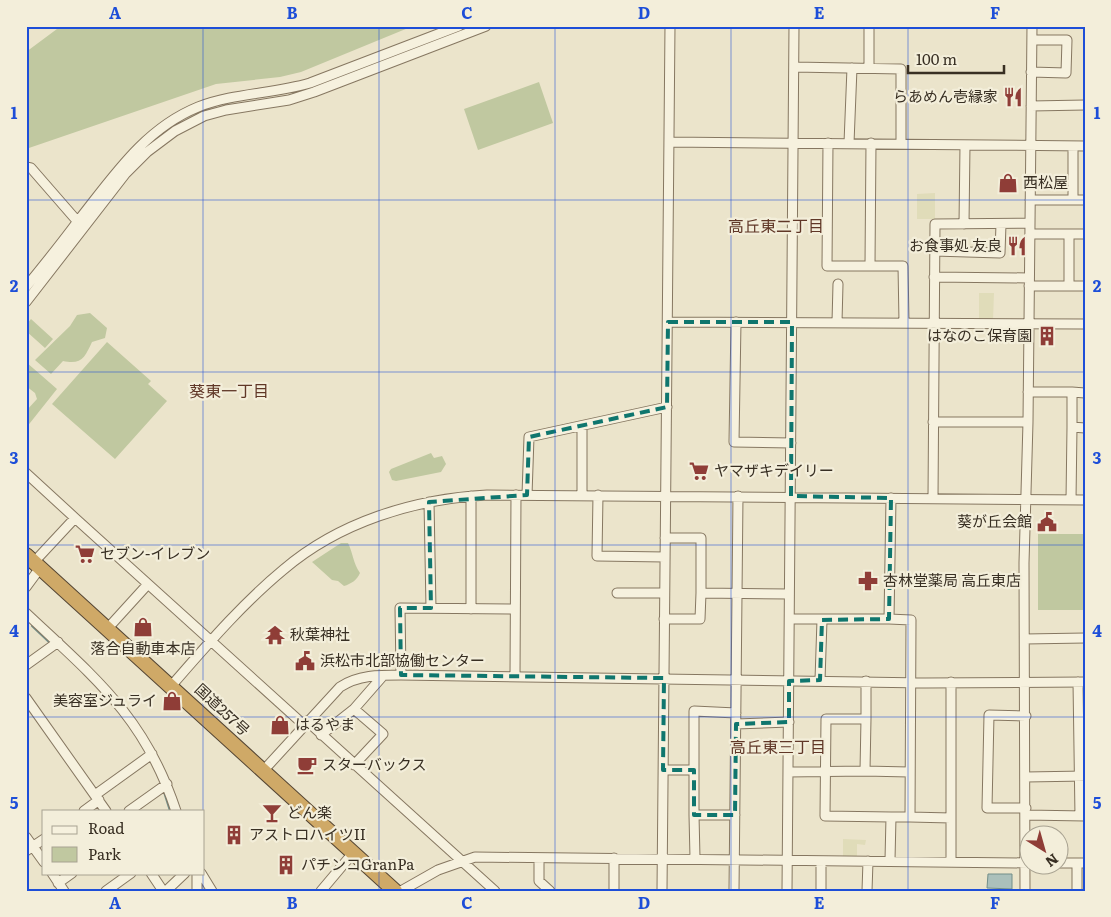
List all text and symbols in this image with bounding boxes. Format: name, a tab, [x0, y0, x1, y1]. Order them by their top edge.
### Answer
text: A	[109, 0, 121, 24]
text: B	[286, 0, 298, 24]
text: C	[461, 0, 473, 24]
text: D	[638, 0, 650, 24]
text: E	[814, 0, 825, 24]
text: F	[990, 0, 1000, 24]
scale bar	[908, 42, 1005, 74]
text: 100 m	[916, 47, 957, 70]
place label: らあめん壱縁家	[893, 84, 998, 107]
restaurant icon: らあめん壱縁家	[1002, 86, 1024, 108]
text: 1	[11, 100, 18, 124]
text: 1	[1094, 100, 1101, 124]
place label: 西松屋	[1023, 170, 1068, 193]
shop icon: 西松屋	[997, 172, 1019, 194]
district label: 高丘東二丁目	[728, 213, 824, 237]
place label: お食事処 友良	[909, 233, 1002, 256]
restaurant icon: お食事処 友良	[1006, 235, 1028, 257]
text: 2	[10, 273, 19, 297]
text: 2	[1093, 273, 1102, 297]
place label: はなのこ保育園	[927, 323, 1032, 346]
building icon: はなのこ保育園	[1036, 325, 1058, 347]
district label: 葵東一丁目	[189, 378, 269, 402]
text: 3	[10, 445, 19, 469]
text: 3	[1093, 445, 1102, 469]
place label: ヤマザキデイリー	[714, 458, 834, 481]
supermarket icon: ヤマザキデイリー	[688, 460, 710, 482]
place label: 葵が丘会館	[957, 509, 1032, 532]
public building icon: 葵が丘会館	[1036, 511, 1058, 533]
place label: セブン-イレブン	[100, 541, 210, 564]
supermarket icon: セブン-イレブン	[74, 543, 96, 565]
place label: 杏林堂薬局 高丘東店	[883, 568, 1021, 591]
pharmacy icon: 杏林堂薬局 高丘東店	[857, 570, 879, 592]
shop icon: 落合自動車本店	[132, 616, 154, 638]
text: 4	[9, 618, 19, 642]
text: 4	[1092, 618, 1102, 642]
place label: 秋葉神社	[290, 622, 350, 645]
temple icon: 秋葉神社	[264, 624, 286, 646]
place label: 落合自動車本店	[90, 636, 196, 659]
place label: 浜松市北部協働センター	[320, 648, 485, 671]
public building icon: 浜松市北部協働センター	[294, 650, 316, 672]
street label: 国道257号	[190, 677, 256, 740]
place label: 美容室ジュライ	[53, 688, 157, 711]
shop icon: 美容室ジュライ	[161, 690, 183, 712]
place label: はるやま	[295, 712, 355, 735]
shop icon: はるやま	[269, 714, 291, 736]
district label: 高丘東三丁目	[730, 734, 826, 758]
place label: スターバックス	[322, 752, 426, 775]
cafe icon: スターバックス	[296, 754, 318, 776]
text: 5	[10, 790, 19, 814]
text: 5	[1093, 790, 1102, 814]
place label: どん楽	[287, 800, 332, 823]
bar icon: どん楽	[261, 802, 283, 824]
legend	[42, 810, 205, 874]
text: Road	[88, 816, 124, 839]
place label: アストロハイツII	[249, 822, 366, 845]
building icon: アストロハイツII	[223, 824, 245, 846]
north arrow	[1018, 824, 1068, 874]
text: Park	[88, 842, 122, 865]
text: N	[1042, 850, 1063, 873]
place label: パチンコGranPa	[301, 852, 415, 875]
building icon: パチンコGranPa	[275, 854, 297, 876]
text: A	[109, 890, 121, 914]
text: B	[286, 890, 298, 914]
text: C	[461, 890, 473, 914]
text: D	[638, 890, 650, 914]
text: E	[814, 890, 825, 914]
text: F	[990, 890, 1000, 914]

